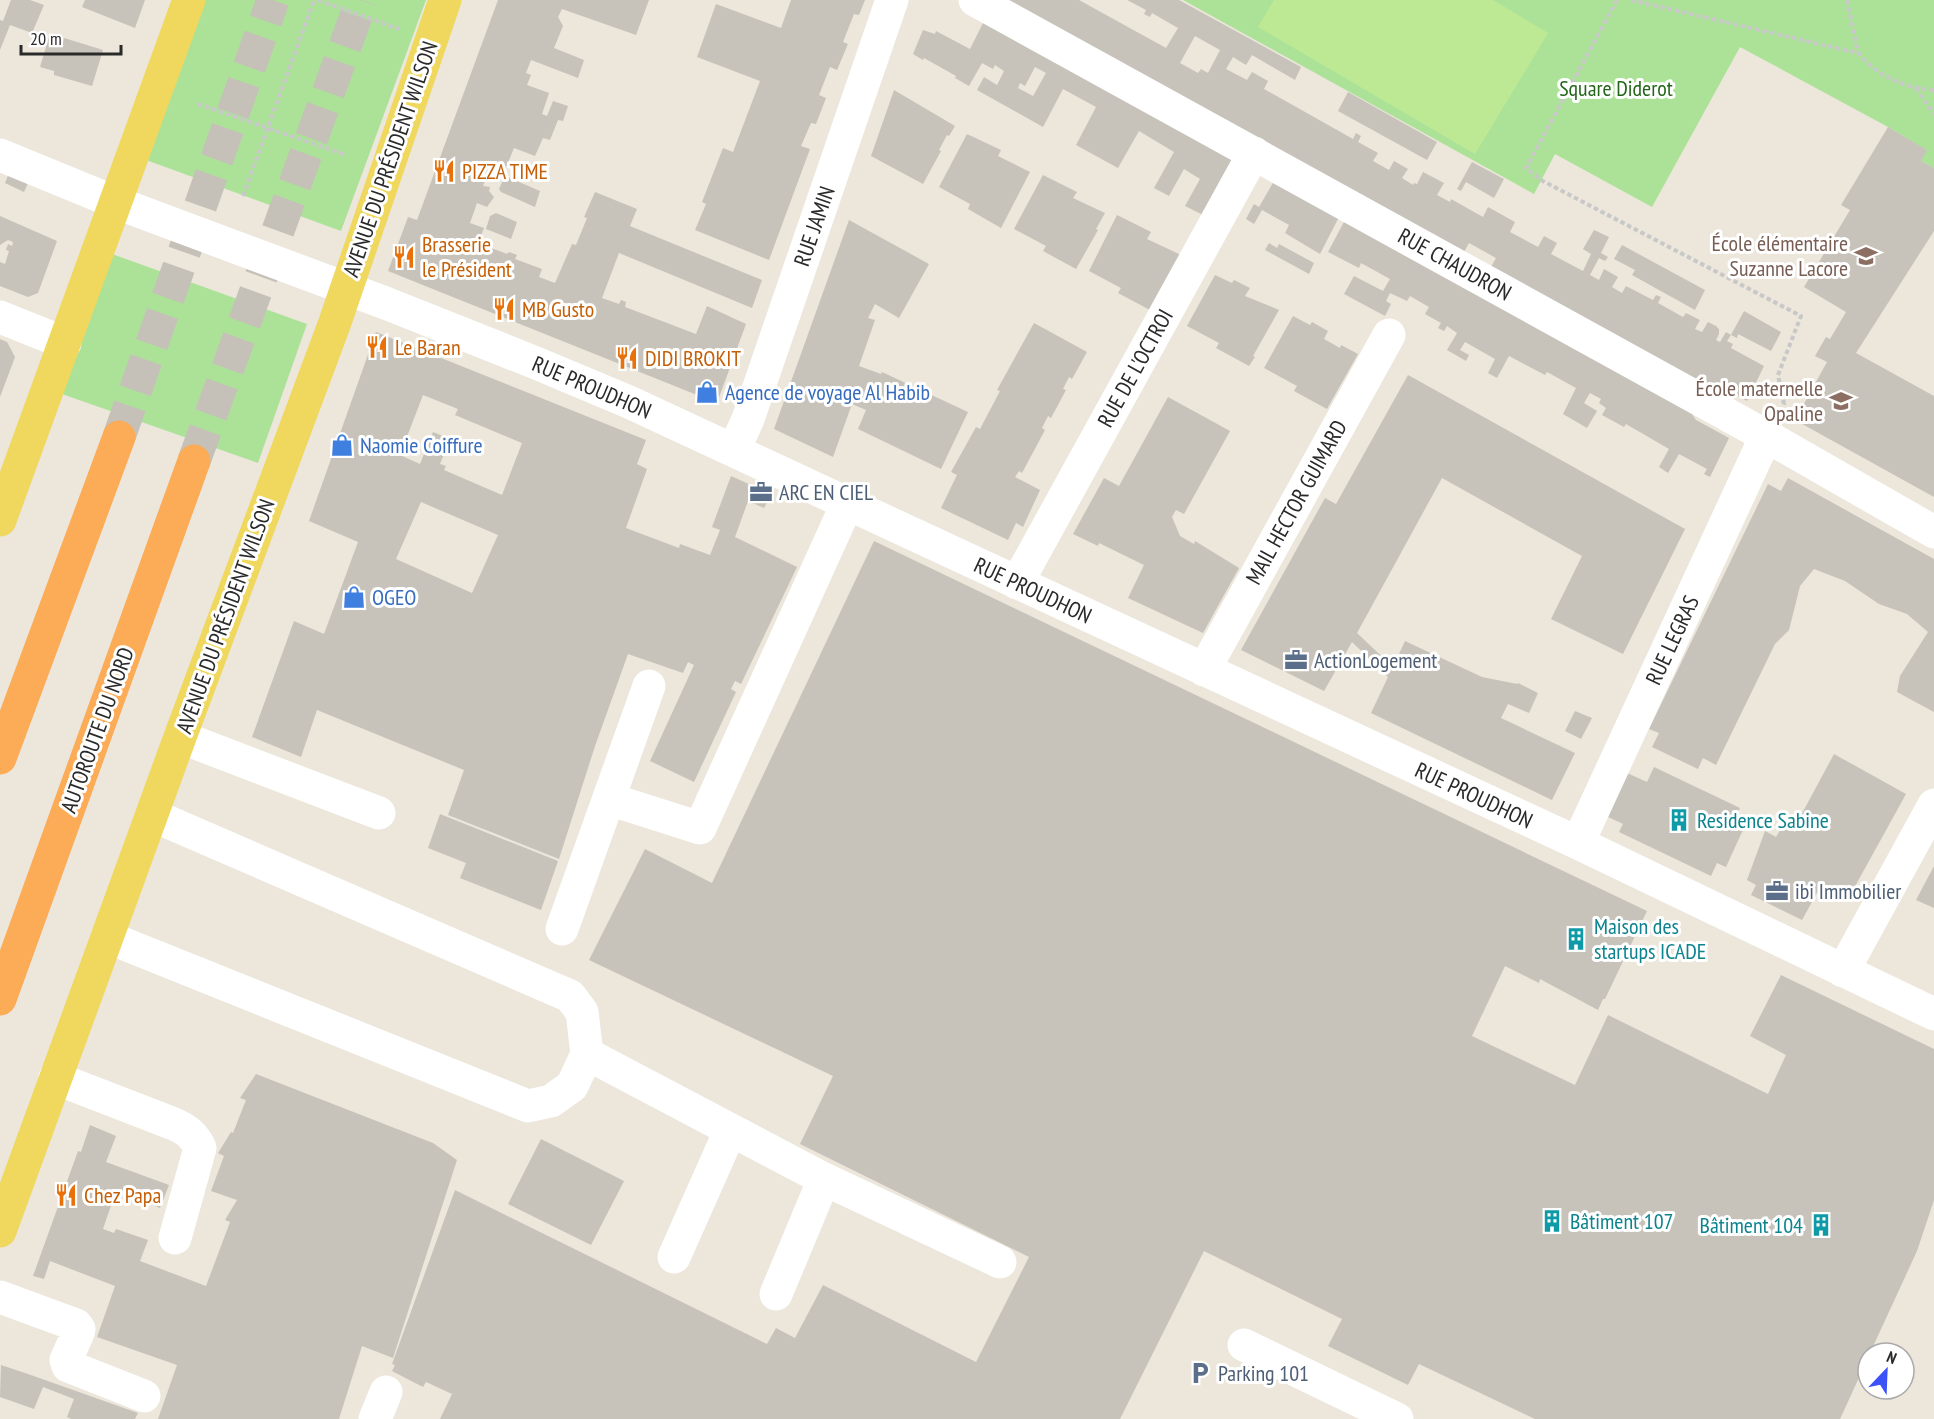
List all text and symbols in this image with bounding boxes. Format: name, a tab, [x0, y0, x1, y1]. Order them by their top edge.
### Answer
scale bar	[21, 18, 122, 56]
text: 20 m	[30, 27, 62, 50]
street label: AVENUE DU PRÉSIDENT WILSON	[336, 38, 444, 280]
park label: Square Diderot	[1559, 74, 1673, 102]
place label: PIZZA TIME	[462, 157, 548, 185]
restaurant icon: PIZZA TIME	[431, 158, 457, 184]
street label: RUE JAMIN	[787, 182, 841, 270]
street label: RUE CHAUDRON	[1393, 221, 1517, 307]
place label: École élémentaire Suzanne Lacore	[1712, 229, 1848, 282]
place label: Brasserie le Président	[422, 230, 512, 283]
school or university icon: École élémentaire Suzanne Lacore	[1853, 243, 1879, 269]
restaurant icon: Brasserie le Président	[391, 244, 417, 270]
place label: MB Gusto	[522, 295, 594, 323]
restaurant icon: MB Gusto	[491, 296, 517, 322]
street label: RUE DE L'OCTROI	[1091, 304, 1179, 432]
place label: Le Baran	[395, 333, 461, 361]
restaurant icon: Le Baran	[364, 334, 390, 360]
place label: DIDI BROKIT	[645, 344, 741, 372]
restaurant icon: DIDI BROKIT	[614, 345, 640, 371]
street label: RUE PROUDHON	[528, 349, 656, 425]
place label: École maternelle Opaline	[1696, 374, 1823, 427]
place label: Agence de voyage Al Habib	[725, 378, 930, 406]
shop icon: Agence de voyage Al Habib	[694, 379, 720, 405]
school or university icon: École maternelle Opaline	[1828, 388, 1854, 414]
street label: MAIL HECTOR GUIMARD	[1239, 415, 1353, 589]
place label: Naomie Coiffure	[360, 431, 483, 459]
shop icon: Naomie Coiffure	[329, 432, 355, 458]
place label: ARC EN CIEL	[779, 478, 873, 506]
office icon: ARC EN CIEL	[748, 479, 774, 505]
street label: AVENUE DU PRÉSIDENT WILSON	[170, 495, 280, 737]
street label: RUE PROUDHON	[970, 551, 1096, 629]
place label: OGEO	[372, 583, 416, 611]
shop icon: OGEO	[341, 584, 367, 610]
street label: RUE LEGRAS	[1639, 591, 1705, 689]
street label: AUTOROUTE DU NORD	[54, 643, 140, 817]
place label: ActionLogement	[1314, 646, 1437, 674]
office icon: ActionLogement	[1283, 647, 1309, 673]
street label: RUE PROUDHON	[1411, 756, 1537, 834]
place label: Residence Sabine	[1697, 806, 1829, 834]
building icon: Residence Sabine	[1666, 807, 1692, 833]
place label: ibi Immobilier	[1795, 877, 1901, 905]
office icon: ibi Immobilier	[1764, 878, 1790, 904]
place label: Maison des startups ICADE	[1594, 912, 1706, 965]
building icon: Maison des startups ICADE	[1563, 926, 1589, 952]
place label: Chez Papa	[84, 1181, 161, 1209]
restaurant icon: Chez Papa	[53, 1182, 79, 1208]
place label: Bâtiment 107	[1570, 1207, 1673, 1235]
building icon: Bâtiment 107	[1539, 1208, 1565, 1234]
place label: Bâtiment 104	[1700, 1211, 1803, 1239]
building icon: Bâtiment 104	[1808, 1212, 1834, 1238]
north arrow	[1856, 1341, 1916, 1401]
text: N	[1884, 1346, 1900, 1368]
place label: Parking 101	[1218, 1359, 1309, 1387]
parking icon: Parking 101	[1187, 1360, 1213, 1386]

